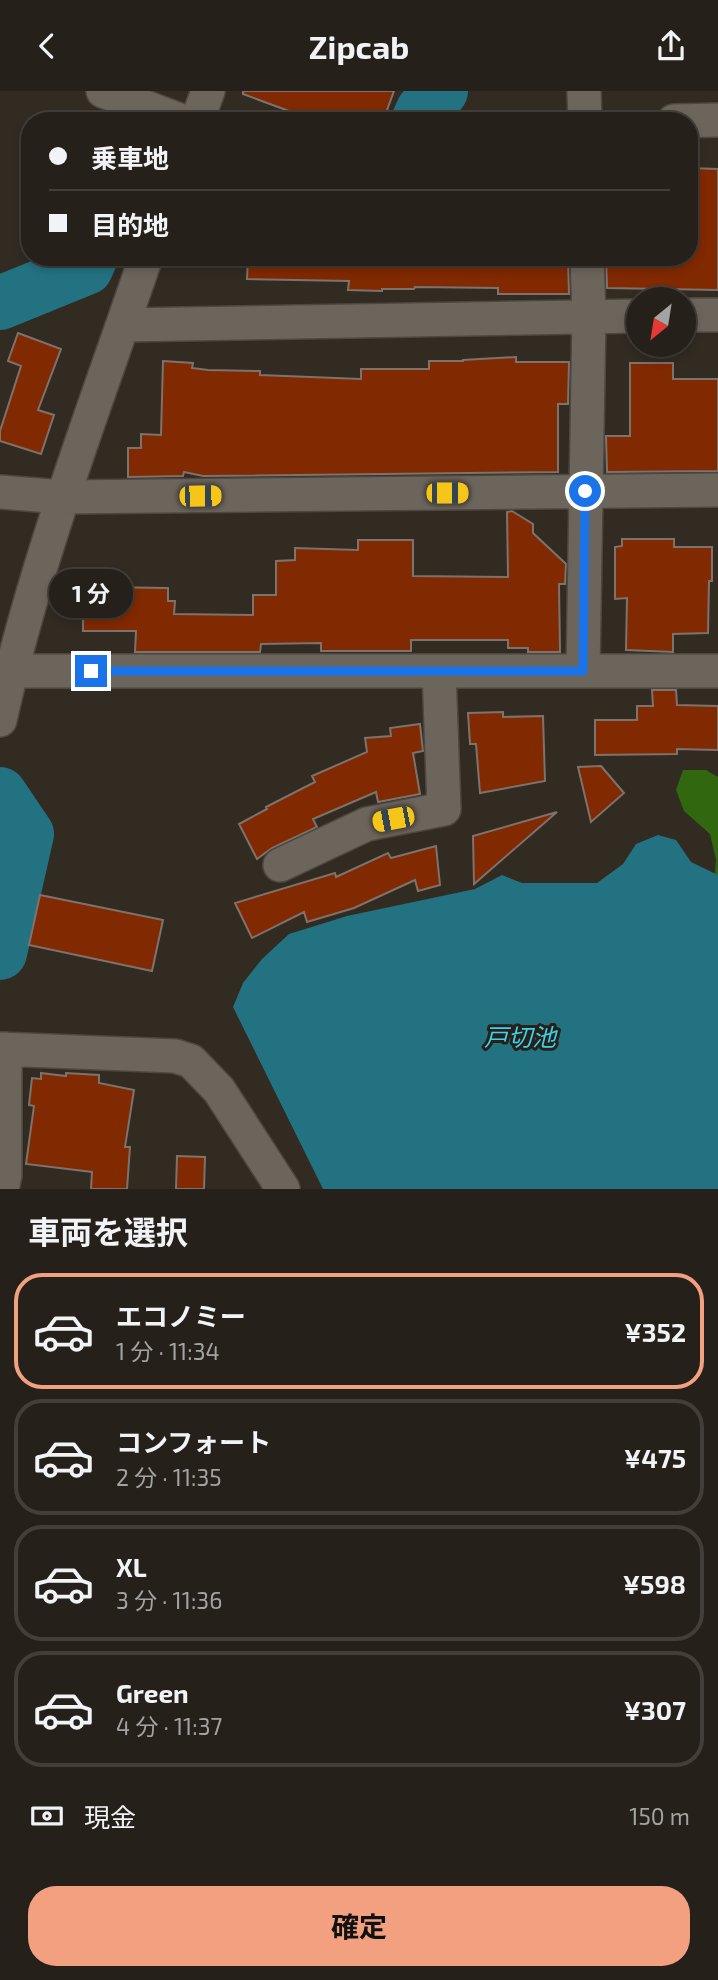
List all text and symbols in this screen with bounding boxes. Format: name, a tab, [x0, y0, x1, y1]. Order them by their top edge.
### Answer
icon: back	[28, 27, 66, 65]
text: Zipcab	[309, 27, 409, 65]
icon: share	[652, 27, 690, 65]
text: 乗車地	[91, 142, 169, 173]
text: 目的地	[91, 209, 169, 240]
north arrow	[626, 287, 696, 357]
map controls	[626, 287, 696, 357]
route start	[569, 475, 601, 507]
car	[427, 483, 469, 504]
car	[179, 485, 222, 507]
callout: 1 分	[49, 569, 133, 619]
text: 1 分	[72, 579, 110, 607]
route end	[75, 655, 107, 687]
car	[371, 805, 416, 833]
water label: 戸切池	[484, 1022, 558, 1051]
text: 車両を選択	[28, 1212, 188, 1250]
icon: car	[32, 1300, 95, 1363]
text: エコノミー	[116, 1300, 246, 1331]
text: ¥352	[625, 1316, 686, 1347]
text: 1 分 · 11:34	[116, 1337, 220, 1365]
icon: car	[32, 1426, 95, 1489]
text: コンフォート	[116, 1426, 271, 1457]
text: ¥475	[624, 1442, 686, 1473]
text: 2 分 · 11:35	[116, 1463, 222, 1491]
text: XL	[116, 1551, 147, 1582]
icon: car	[32, 1552, 95, 1615]
text: ¥598	[623, 1568, 686, 1599]
text: 3 分 · 11:36	[116, 1586, 222, 1614]
text: Green	[116, 1677, 189, 1708]
icon: car	[32, 1678, 95, 1741]
text: ¥307	[624, 1694, 686, 1725]
text: 4 分 · 11:37	[116, 1712, 222, 1740]
icon: cash	[28, 1797, 66, 1835]
text: 現金	[84, 1801, 136, 1832]
text: 150 m	[629, 1802, 690, 1830]
button: 確定	[28, 1886, 690, 1966]

